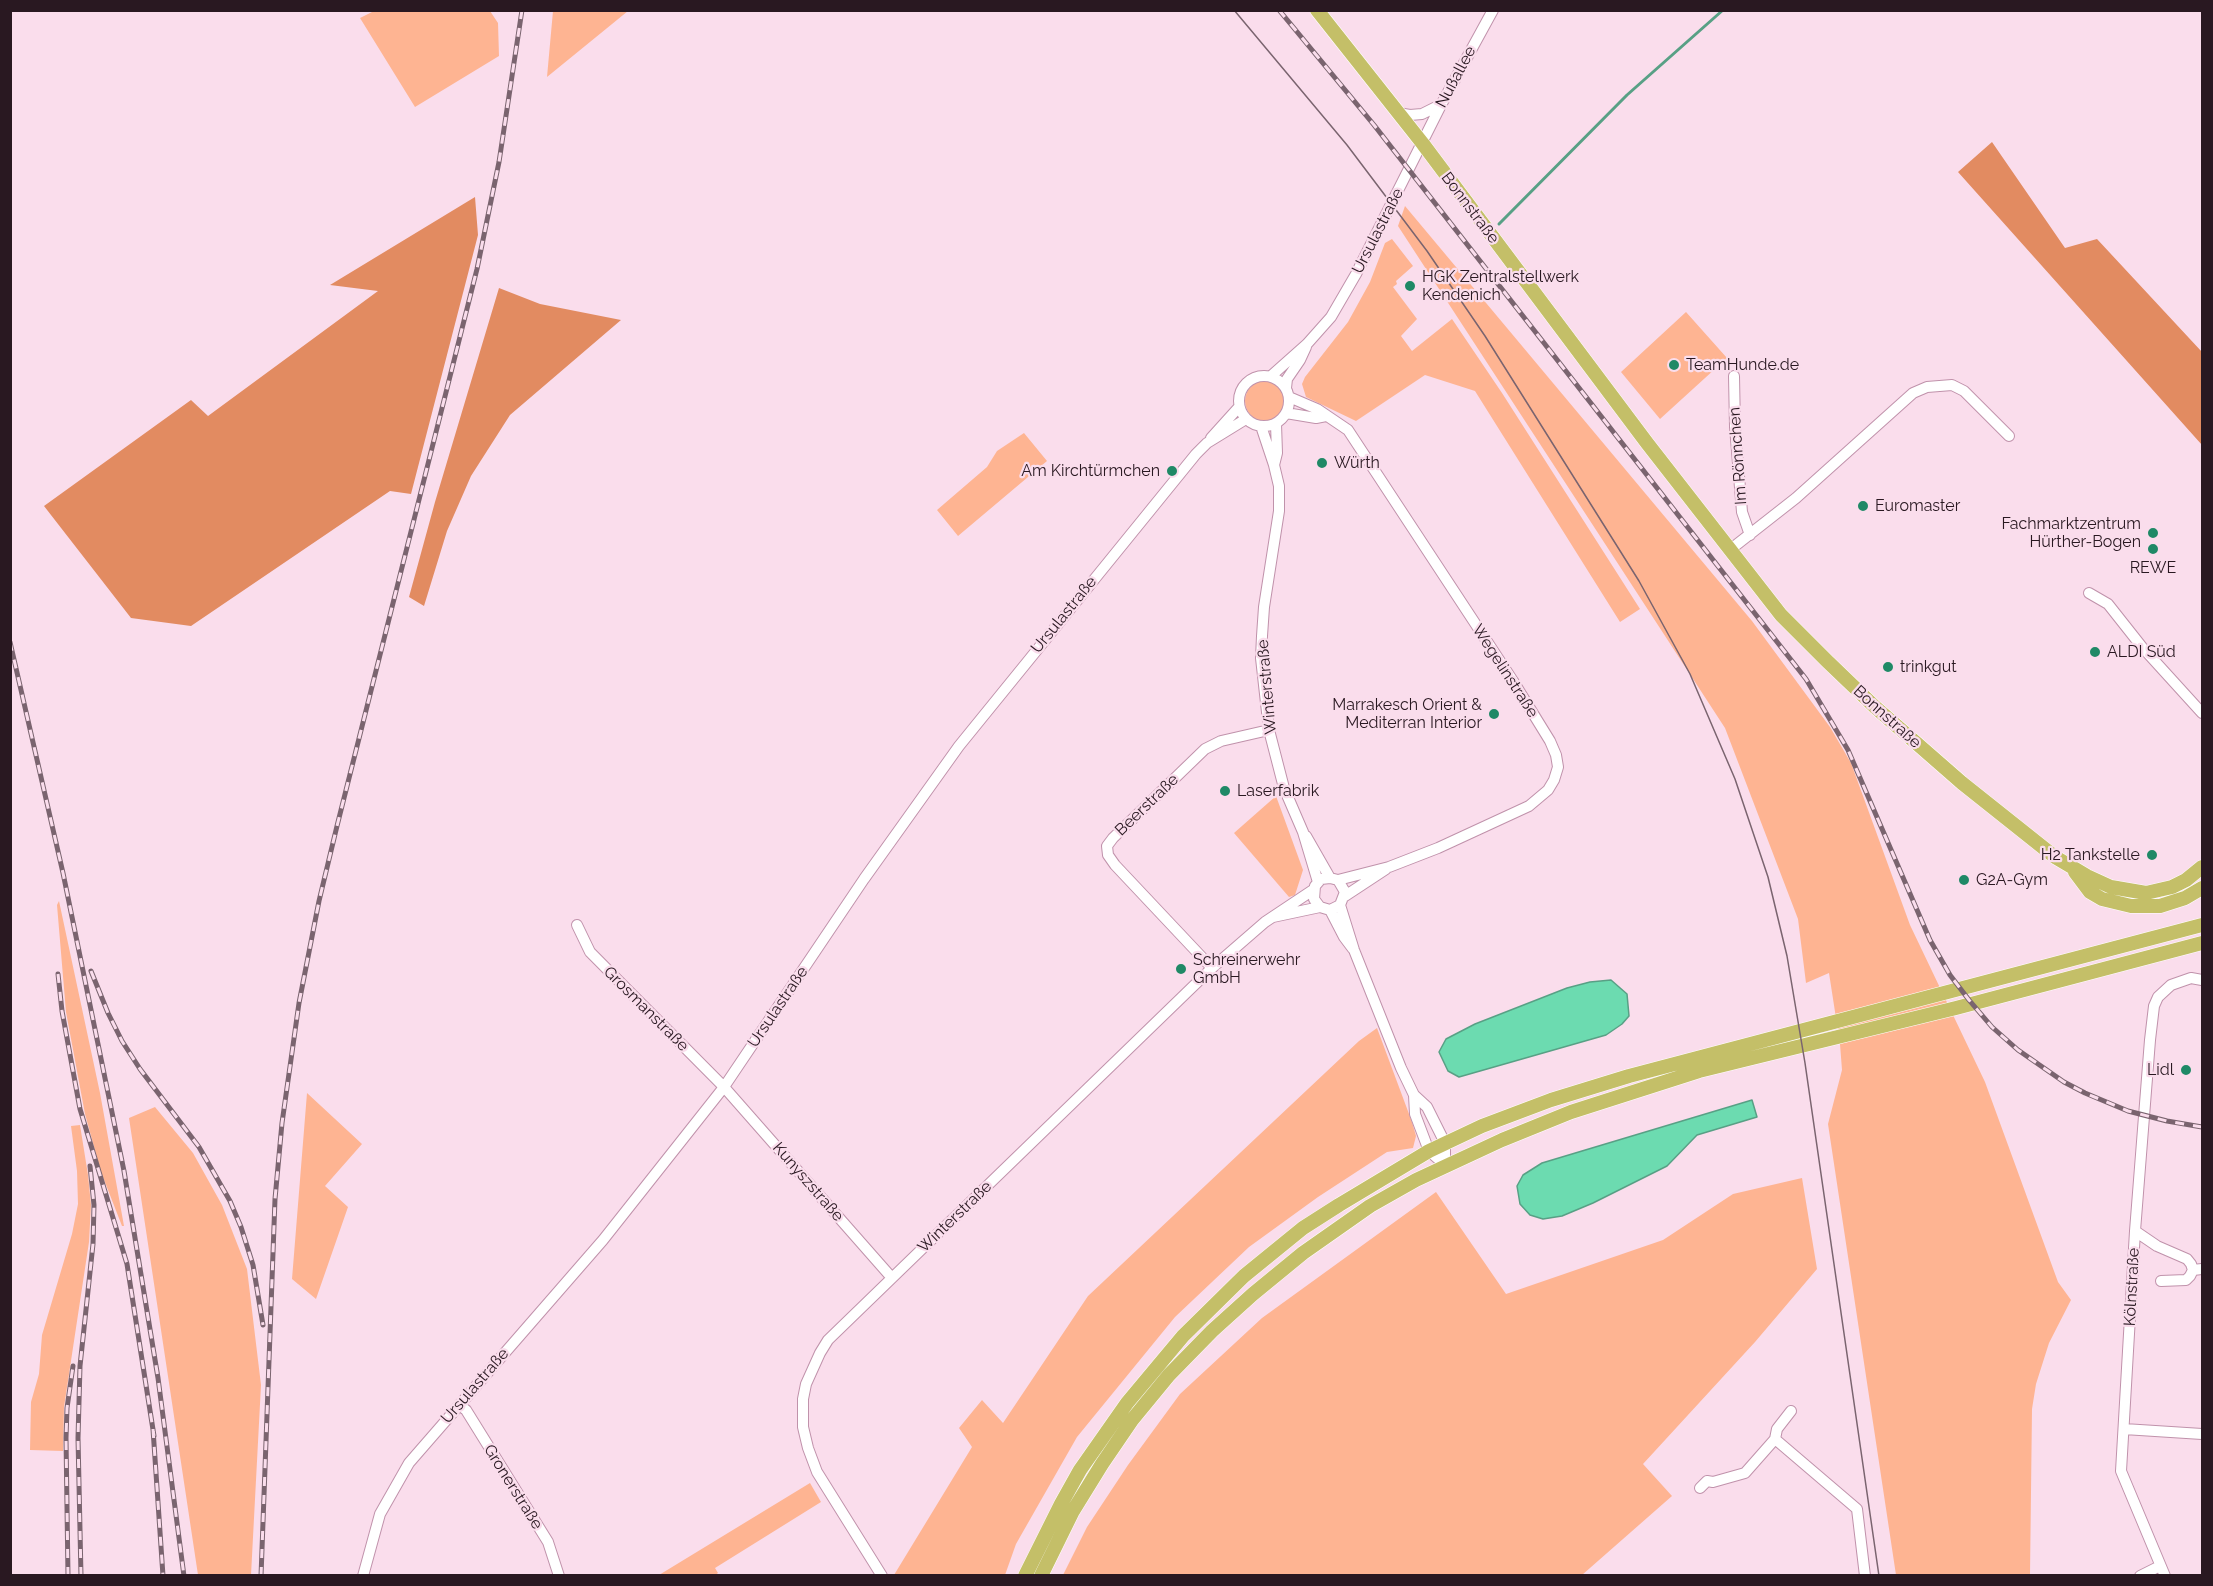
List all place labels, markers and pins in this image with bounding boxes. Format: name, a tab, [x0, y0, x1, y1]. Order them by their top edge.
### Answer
place label: HGK Zentralstellwerk Kendenich	[1422, 267, 1579, 305]
marker: HGK Zentralstellwerk Kendenich	[1403, 279, 1417, 293]
place label: TeamHunde.de	[1686, 355, 1799, 375]
marker: TeamHunde.de	[1667, 358, 1681, 372]
place label: Würth	[1334, 453, 1380, 473]
marker: Würth	[1315, 456, 1329, 470]
place label: Am Kirchtürmchen	[1021, 461, 1160, 481]
marker: Am Kirchtürmchen	[1165, 464, 1179, 478]
place label: Euromaster	[1875, 496, 1960, 516]
marker: Euromaster	[1856, 499, 1870, 513]
place label: Fachmarktzentrum Hürther-Bogen	[2001, 514, 2141, 552]
marker: Fachmarktzentrum Hürther-Bogen	[2146, 526, 2160, 540]
marker: REWE	[2146, 542, 2160, 556]
place label: REWE	[2130, 558, 2176, 578]
place label: ALDI Süd	[2107, 642, 2176, 662]
marker: ALDI Süd	[2088, 645, 2102, 659]
place label: trinkgut	[1900, 657, 1957, 677]
marker: trinkgut	[1881, 660, 1895, 674]
place label: Marrakesch Orient & Mediterran Interior	[1332, 695, 1482, 733]
marker: Marrakesch Orient & Mediterran Interior	[1487, 707, 1501, 721]
place label: Laserfabrik	[1237, 781, 1319, 801]
marker: Laserfabrik	[1218, 784, 1232, 798]
place label: H2 Tankstelle	[2041, 845, 2140, 865]
marker: H2 Tankstelle	[2145, 848, 2159, 862]
place label: G2A-Gym	[1976, 870, 2048, 890]
marker: G2A-Gym	[1957, 873, 1971, 887]
place label: Schreinerwehr GmbH	[1193, 950, 1300, 988]
marker: Schreinerwehr GmbH	[1174, 962, 1188, 976]
place label: Lidl	[2147, 1060, 2174, 1080]
marker: Lidl	[2179, 1063, 2193, 1077]

